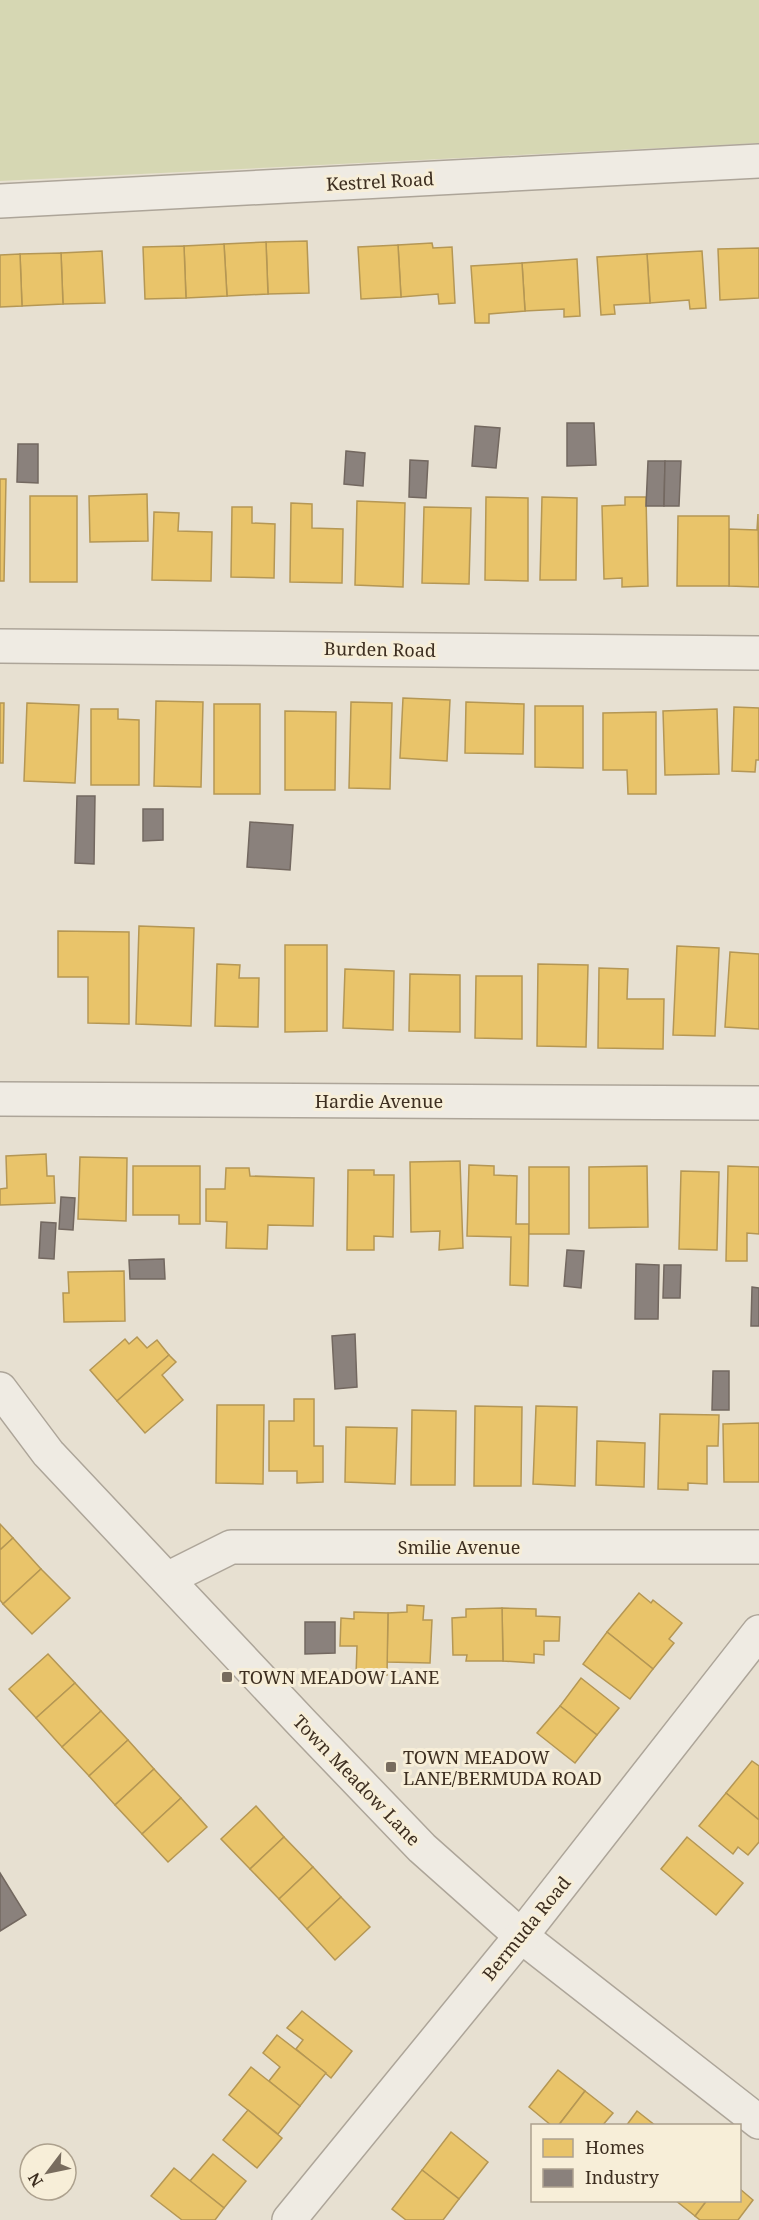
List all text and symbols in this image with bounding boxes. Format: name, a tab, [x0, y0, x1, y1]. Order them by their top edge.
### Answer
street label: Kestrel Road	[325, 166, 435, 196]
street label: Burden Road	[324, 636, 436, 662]
street label: Hardie Avenue	[315, 1089, 443, 1113]
street label: Smilie Avenue	[398, 1535, 520, 1559]
place label: TOWN MEADOW LANE	[239, 1665, 439, 1689]
marker: TOWN MEADOW LANE	[220, 1670, 234, 1684]
street label: Town Meadow Lane	[288, 1709, 426, 1851]
place label: TOWN MEADOW LANE/BERMUDA ROAD	[403, 1745, 602, 1790]
marker: TOWN MEADOW LANE/BERMUDA ROAD	[384, 1760, 398, 1774]
street label: Bermuda Road	[477, 1871, 575, 1985]
legend	[531, 2124, 741, 2202]
text: Homes	[585, 2135, 644, 2159]
north arrow	[18, 2142, 78, 2202]
text: Industry	[585, 2165, 660, 2189]
text: N	[22, 2168, 48, 2191]

